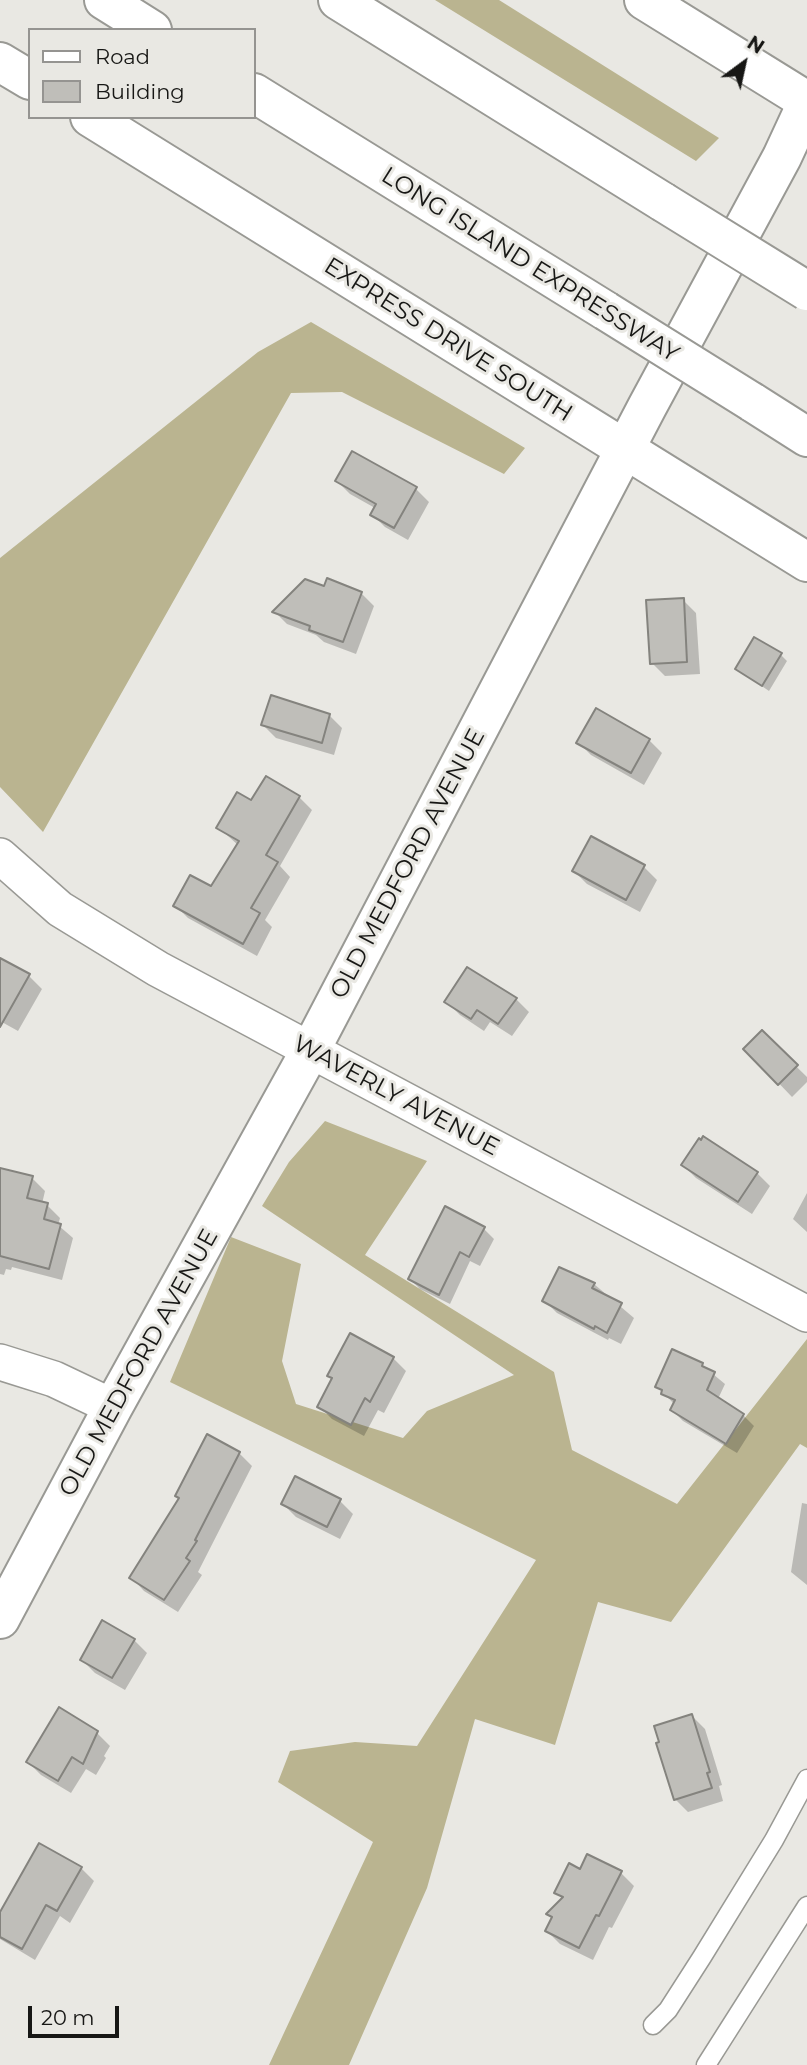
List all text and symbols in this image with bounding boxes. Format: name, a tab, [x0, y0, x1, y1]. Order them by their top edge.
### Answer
legend	[28, 28, 256, 119]
north arrow	[709, 28, 779, 98]
text: N	[743, 31, 768, 59]
text: Road	[95, 44, 150, 69]
text: Building	[95, 79, 185, 104]
street label: LONG ISLAND EXPRESSWAY	[376, 161, 684, 369]
street label: EXPRESS DRIVE SOUTH	[319, 252, 577, 428]
street label: OLD MEDFORD AVENUE	[325, 724, 491, 1004]
street label: WAVERLY AVENUE	[288, 1029, 504, 1163]
street label: OLD MEDFORD AVENUE	[53, 1224, 225, 1502]
scale bar	[32, 1992, 122, 2036]
text: 20 m	[41, 2005, 95, 2030]

